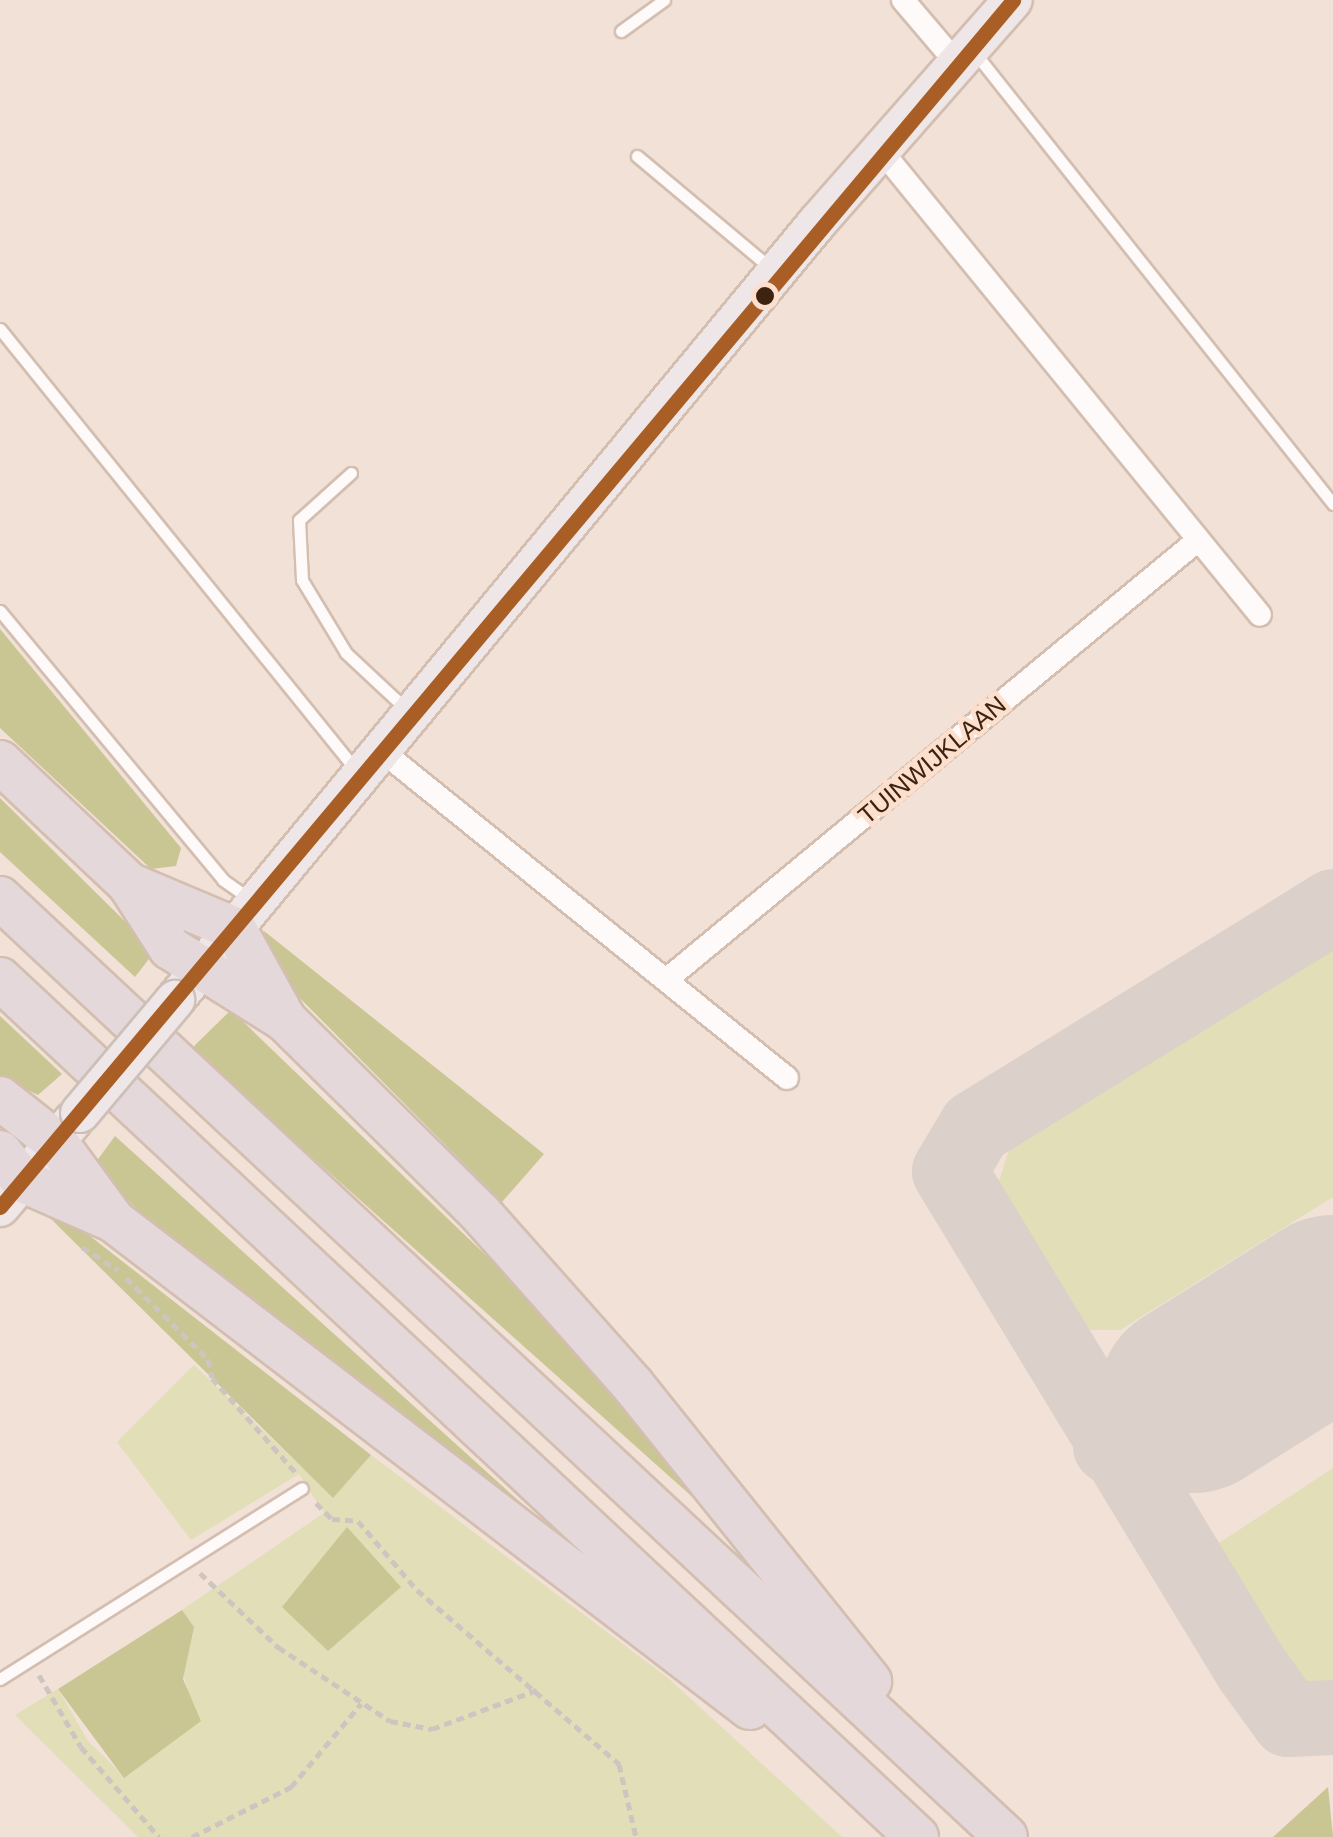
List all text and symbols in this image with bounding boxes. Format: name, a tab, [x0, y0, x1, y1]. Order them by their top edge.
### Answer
unlabelled marker	[755, 286, 775, 306]
street label: TUINWIJKLAAN	[852, 690, 1012, 830]

